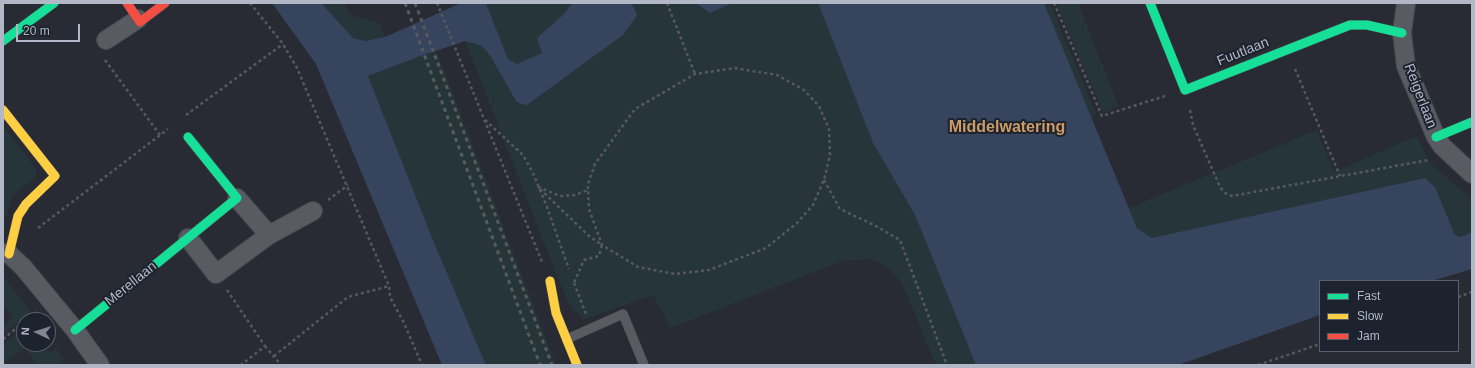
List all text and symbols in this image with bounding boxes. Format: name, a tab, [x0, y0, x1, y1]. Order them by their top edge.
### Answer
scale bar	[18, 16, 82, 42]
text: 20 m	[23, 24, 50, 38]
street label: Fuutlaan	[1215, 34, 1271, 70]
street label: Reigerlaan	[1400, 61, 1440, 131]
district label: Middelwatering	[949, 118, 1065, 138]
street label: Merellaan	[102, 258, 160, 310]
legend	[1319, 280, 1459, 352]
text: Fast	[1357, 289, 1380, 303]
text: Slow	[1357, 309, 1383, 323]
north arrow	[16, 312, 56, 352]
text: N	[19, 327, 31, 336]
text: Jam	[1357, 329, 1380, 343]

